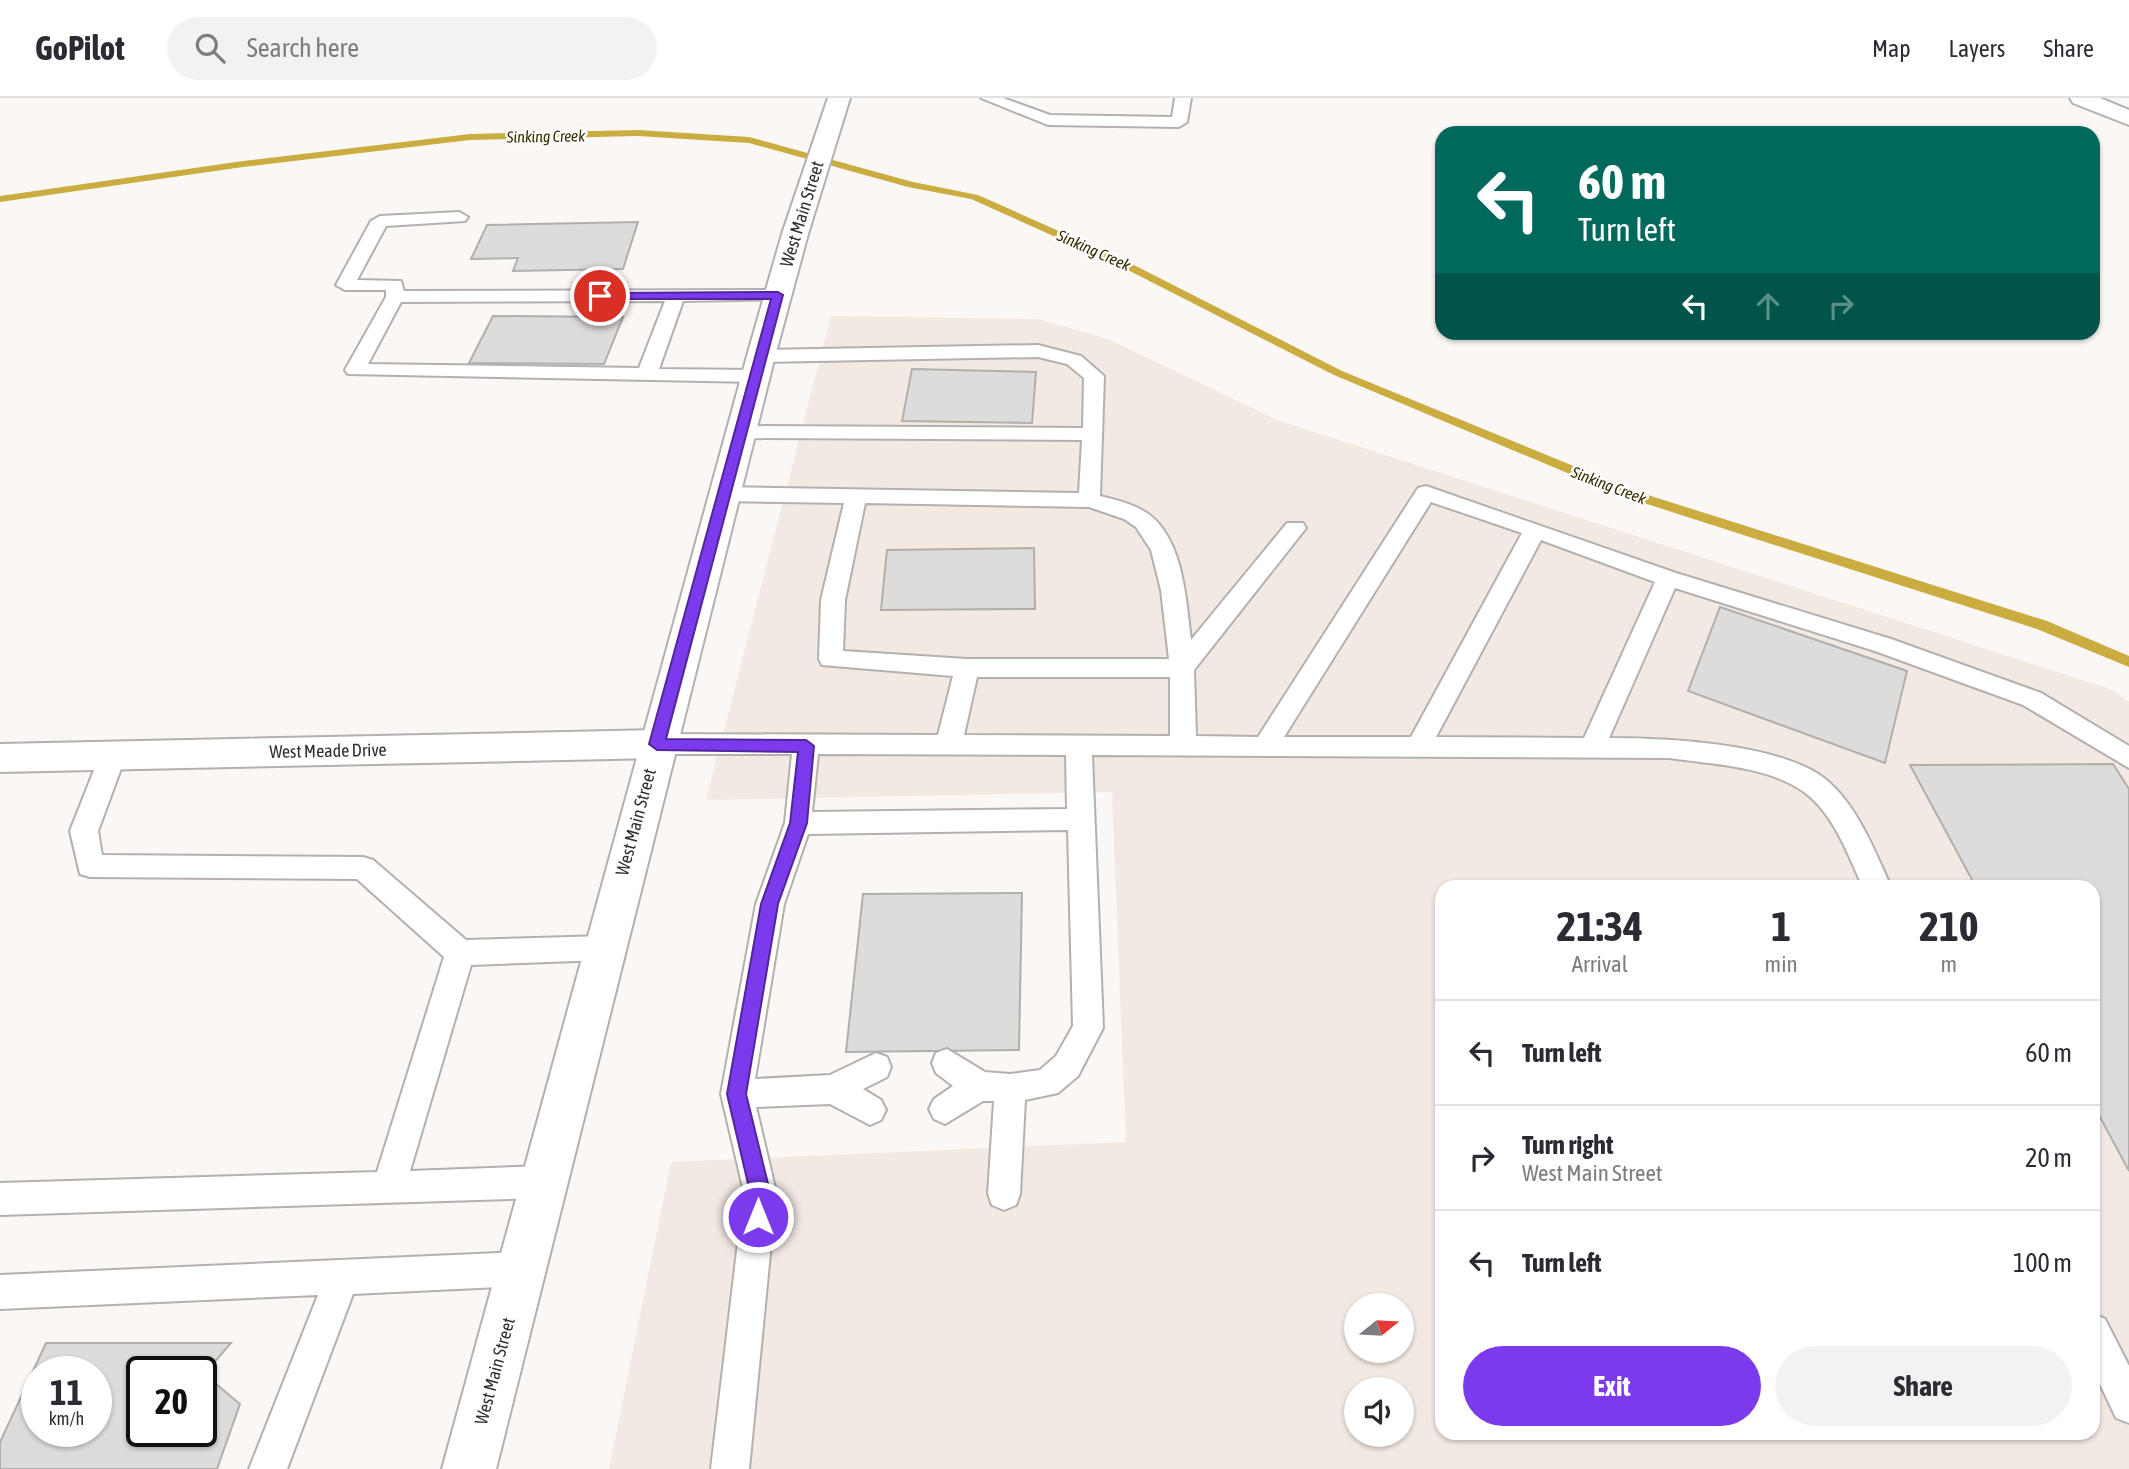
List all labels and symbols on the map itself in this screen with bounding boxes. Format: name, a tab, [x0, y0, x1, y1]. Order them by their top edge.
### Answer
water label: Sinking Creek	[506, 126, 586, 147]
street label: West Main Street	[775, 158, 828, 269]
water label: Sinking Creek	[1053, 225, 1134, 276]
pin	[570, 266, 630, 326]
water label: Sinking Creek	[1568, 462, 1650, 509]
street label: West Meade Drive	[269, 739, 387, 762]
street label: West Main Street	[611, 766, 660, 878]
position arrow	[721, 1180, 795, 1254]
north arrow	[1344, 1293, 1414, 1363]
street label: West Main Street	[470, 1315, 519, 1427]
speed limit sign: 20	[126, 1356, 217, 1447]

